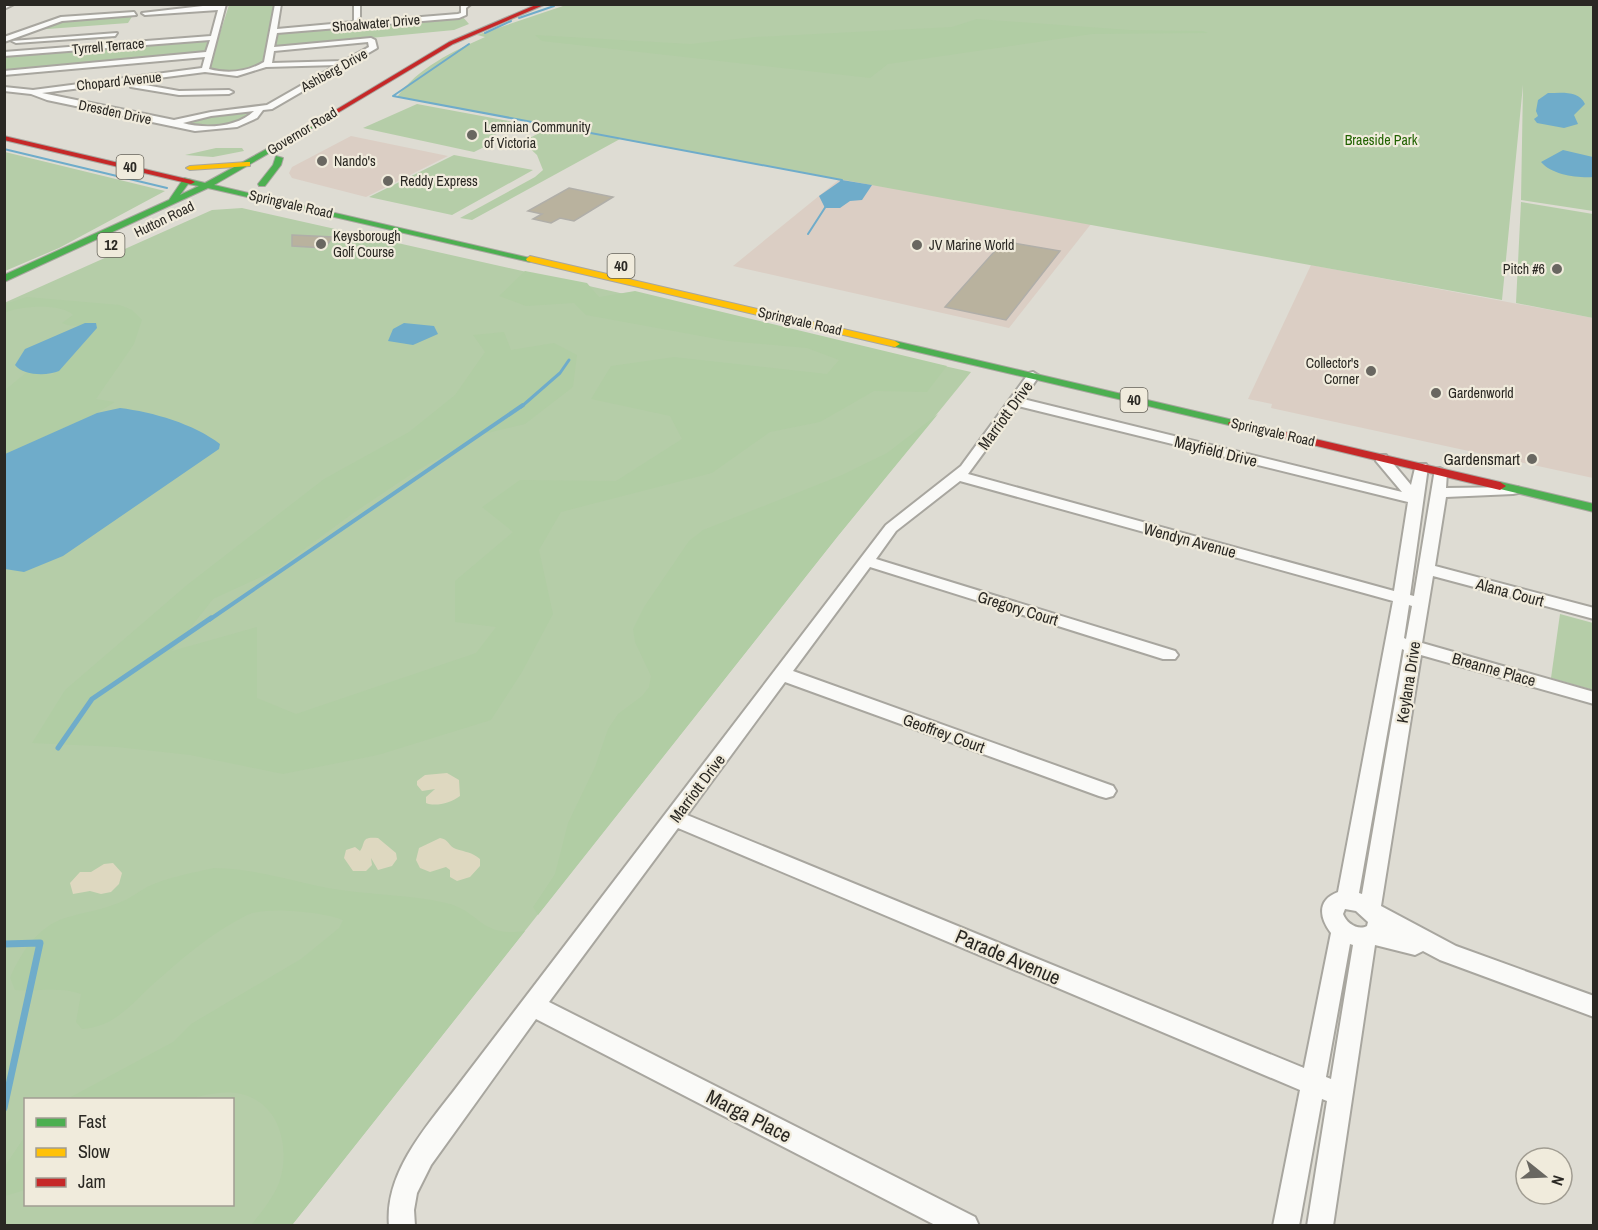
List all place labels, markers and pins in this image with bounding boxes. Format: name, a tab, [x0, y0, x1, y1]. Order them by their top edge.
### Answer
place label: Lemnian Community of Victoria	[484, 118, 591, 152]
marker: Lemnian Community of Victoria	[465, 128, 479, 142]
place label: Nando's	[334, 152, 376, 170]
marker: Nando's	[315, 154, 329, 168]
place label: Reddy Express	[400, 172, 478, 190]
marker: Reddy Express	[381, 174, 395, 188]
place label: Keysborough Golf Course	[333, 227, 401, 261]
place label: JV Marine World	[929, 236, 1014, 254]
marker: Keysborough Golf Course	[314, 237, 328, 251]
marker: JV Marine World	[910, 238, 924, 252]
place label: Pitch #6	[1503, 260, 1545, 278]
marker: Pitch #6	[1550, 262, 1564, 276]
place label: Collector's Corner	[1306, 354, 1359, 388]
marker: Collector's Corner	[1364, 364, 1378, 378]
place label: Gardenworld	[1448, 384, 1514, 402]
marker: Gardenworld	[1429, 386, 1443, 400]
place label: Gardensmart	[1443, 448, 1520, 470]
marker: Gardensmart	[1525, 452, 1539, 466]

